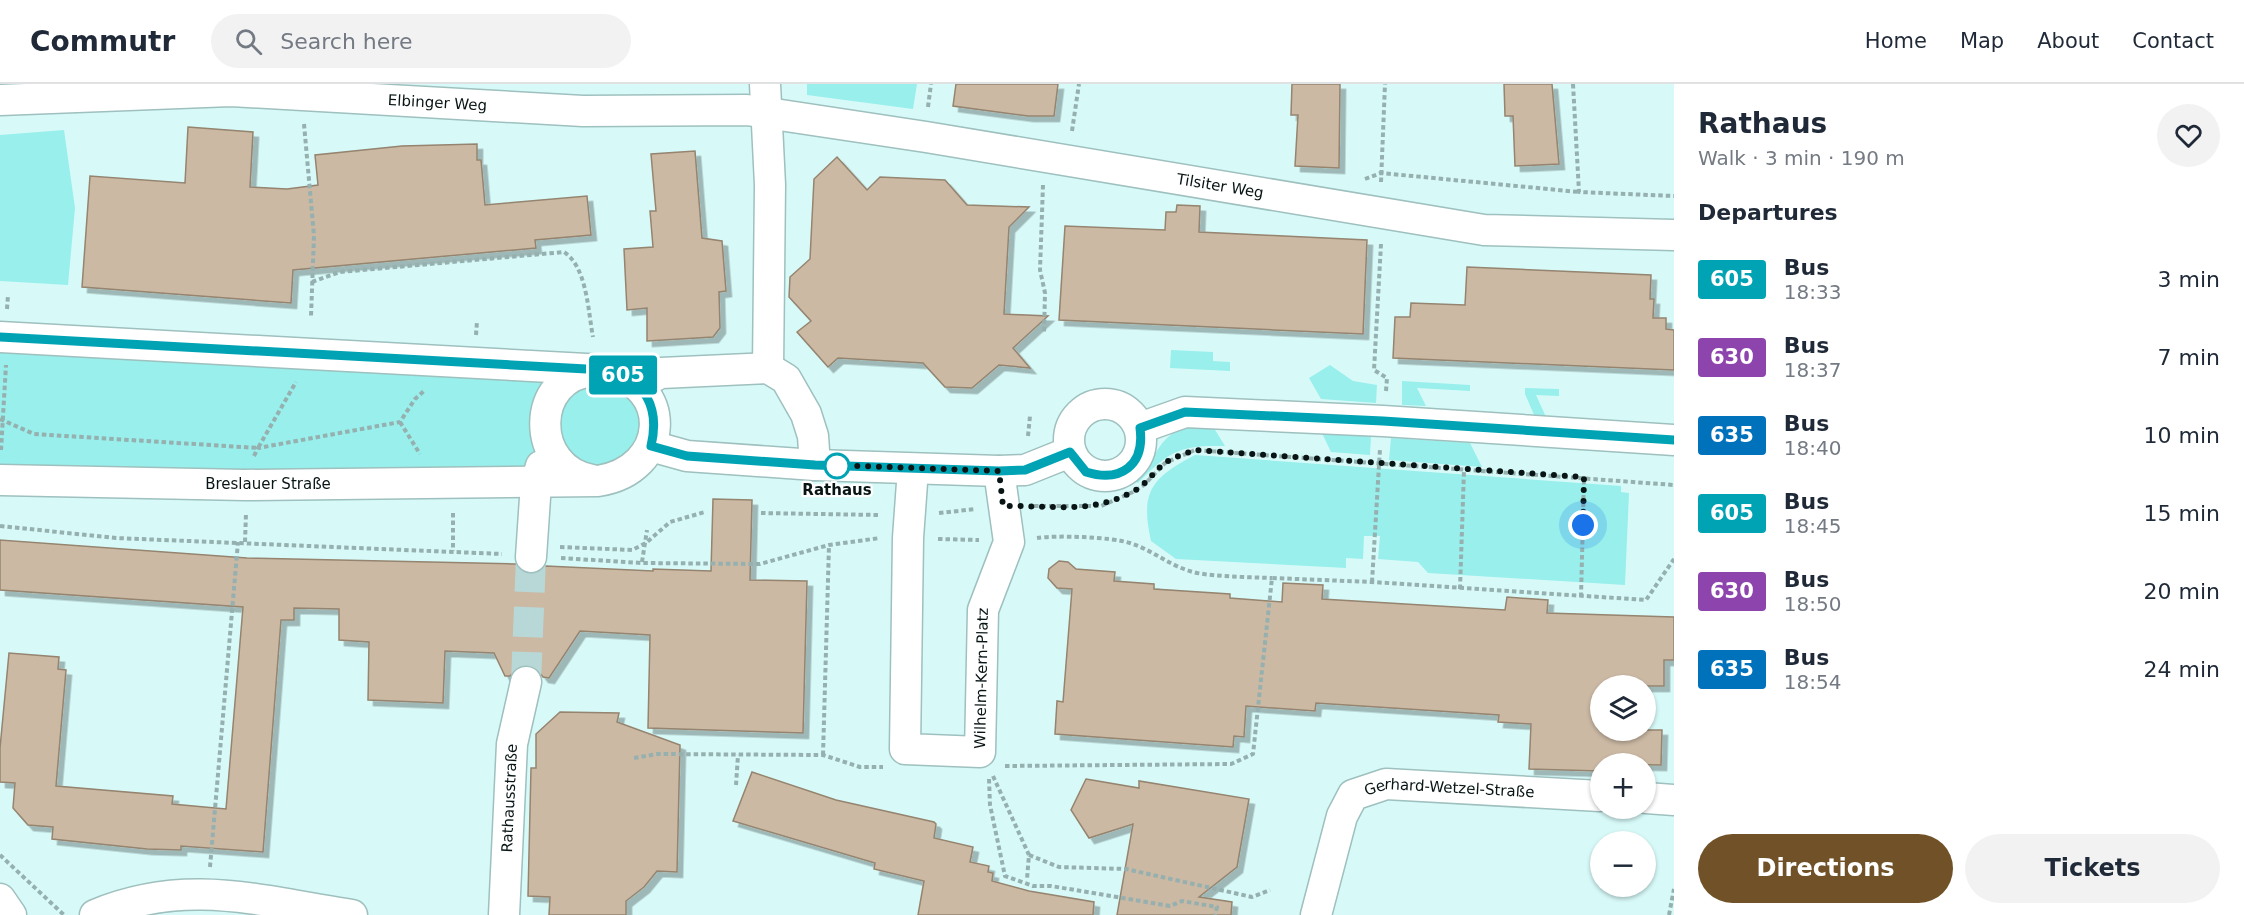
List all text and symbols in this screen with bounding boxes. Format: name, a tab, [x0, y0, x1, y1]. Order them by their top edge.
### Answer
search box	[211, 14, 631, 68]
text: Commutr	[30, 25, 175, 58]
icon: search	[232, 25, 265, 58]
text: Search here	[280, 29, 412, 54]
text: Home	[1865, 29, 1927, 53]
text: Map	[1960, 29, 2004, 53]
text: About	[2037, 29, 2099, 53]
text: Contact	[2132, 29, 2214, 53]
street label: Elbinger Weg	[387, 91, 488, 115]
button: heart	[2157, 104, 2220, 167]
text: Rathaus	[1698, 107, 1827, 140]
text: Walk · 3 min · 190 m	[1698, 146, 1905, 170]
street label: Tilsiter Weg	[1174, 170, 1265, 202]
text: Departures	[1698, 200, 1838, 225]
text: Bus	[1784, 255, 1829, 280]
text: 605	[1710, 267, 1754, 291]
text: 3 min	[2158, 267, 2220, 292]
text: 18:33	[1784, 280, 1841, 304]
text: Bus	[1784, 333, 1829, 358]
text: 630	[1710, 345, 1754, 369]
text: 7 min	[2158, 345, 2220, 370]
line badge: 605	[588, 356, 658, 394]
text: 18:37	[1784, 358, 1841, 382]
text: 605	[601, 363, 645, 387]
text: Bus	[1784, 411, 1829, 436]
text: 635	[1710, 423, 1754, 447]
text: 10 min	[2144, 423, 2220, 448]
text: 18:40	[1784, 436, 1841, 460]
marker: Rathaus	[824, 453, 850, 479]
street label: Breslauer Straße	[205, 475, 331, 493]
place label: Rathaus	[802, 481, 872, 499]
text: Bus	[1784, 489, 1829, 514]
text: 605	[1710, 501, 1754, 525]
text: 15 min	[2144, 501, 2220, 526]
your location	[1568, 510, 1598, 540]
text: 18:45	[1784, 514, 1841, 538]
text: Bus	[1784, 567, 1829, 592]
text: 630	[1710, 579, 1754, 603]
text: 20 min	[2144, 579, 2220, 604]
text: 18:50	[1784, 592, 1841, 616]
street label: Wilhelm-Kern-Platz	[971, 607, 992, 749]
text: Bus	[1784, 645, 1829, 670]
text: 635	[1710, 657, 1754, 681]
text: 24 min	[2144, 657, 2220, 682]
text: 18:54	[1784, 670, 1841, 694]
map controls	[1590, 675, 1656, 897]
button: layers	[1590, 675, 1656, 741]
street label: Rathausstraße	[498, 743, 521, 853]
button: +	[1590, 753, 1656, 819]
street label: Gerhard-Wetzel-Straße	[1362, 775, 1535, 801]
button: −	[1590, 831, 1656, 897]
button: Directions	[1698, 834, 1953, 903]
button: Tickets	[1965, 834, 2220, 903]

